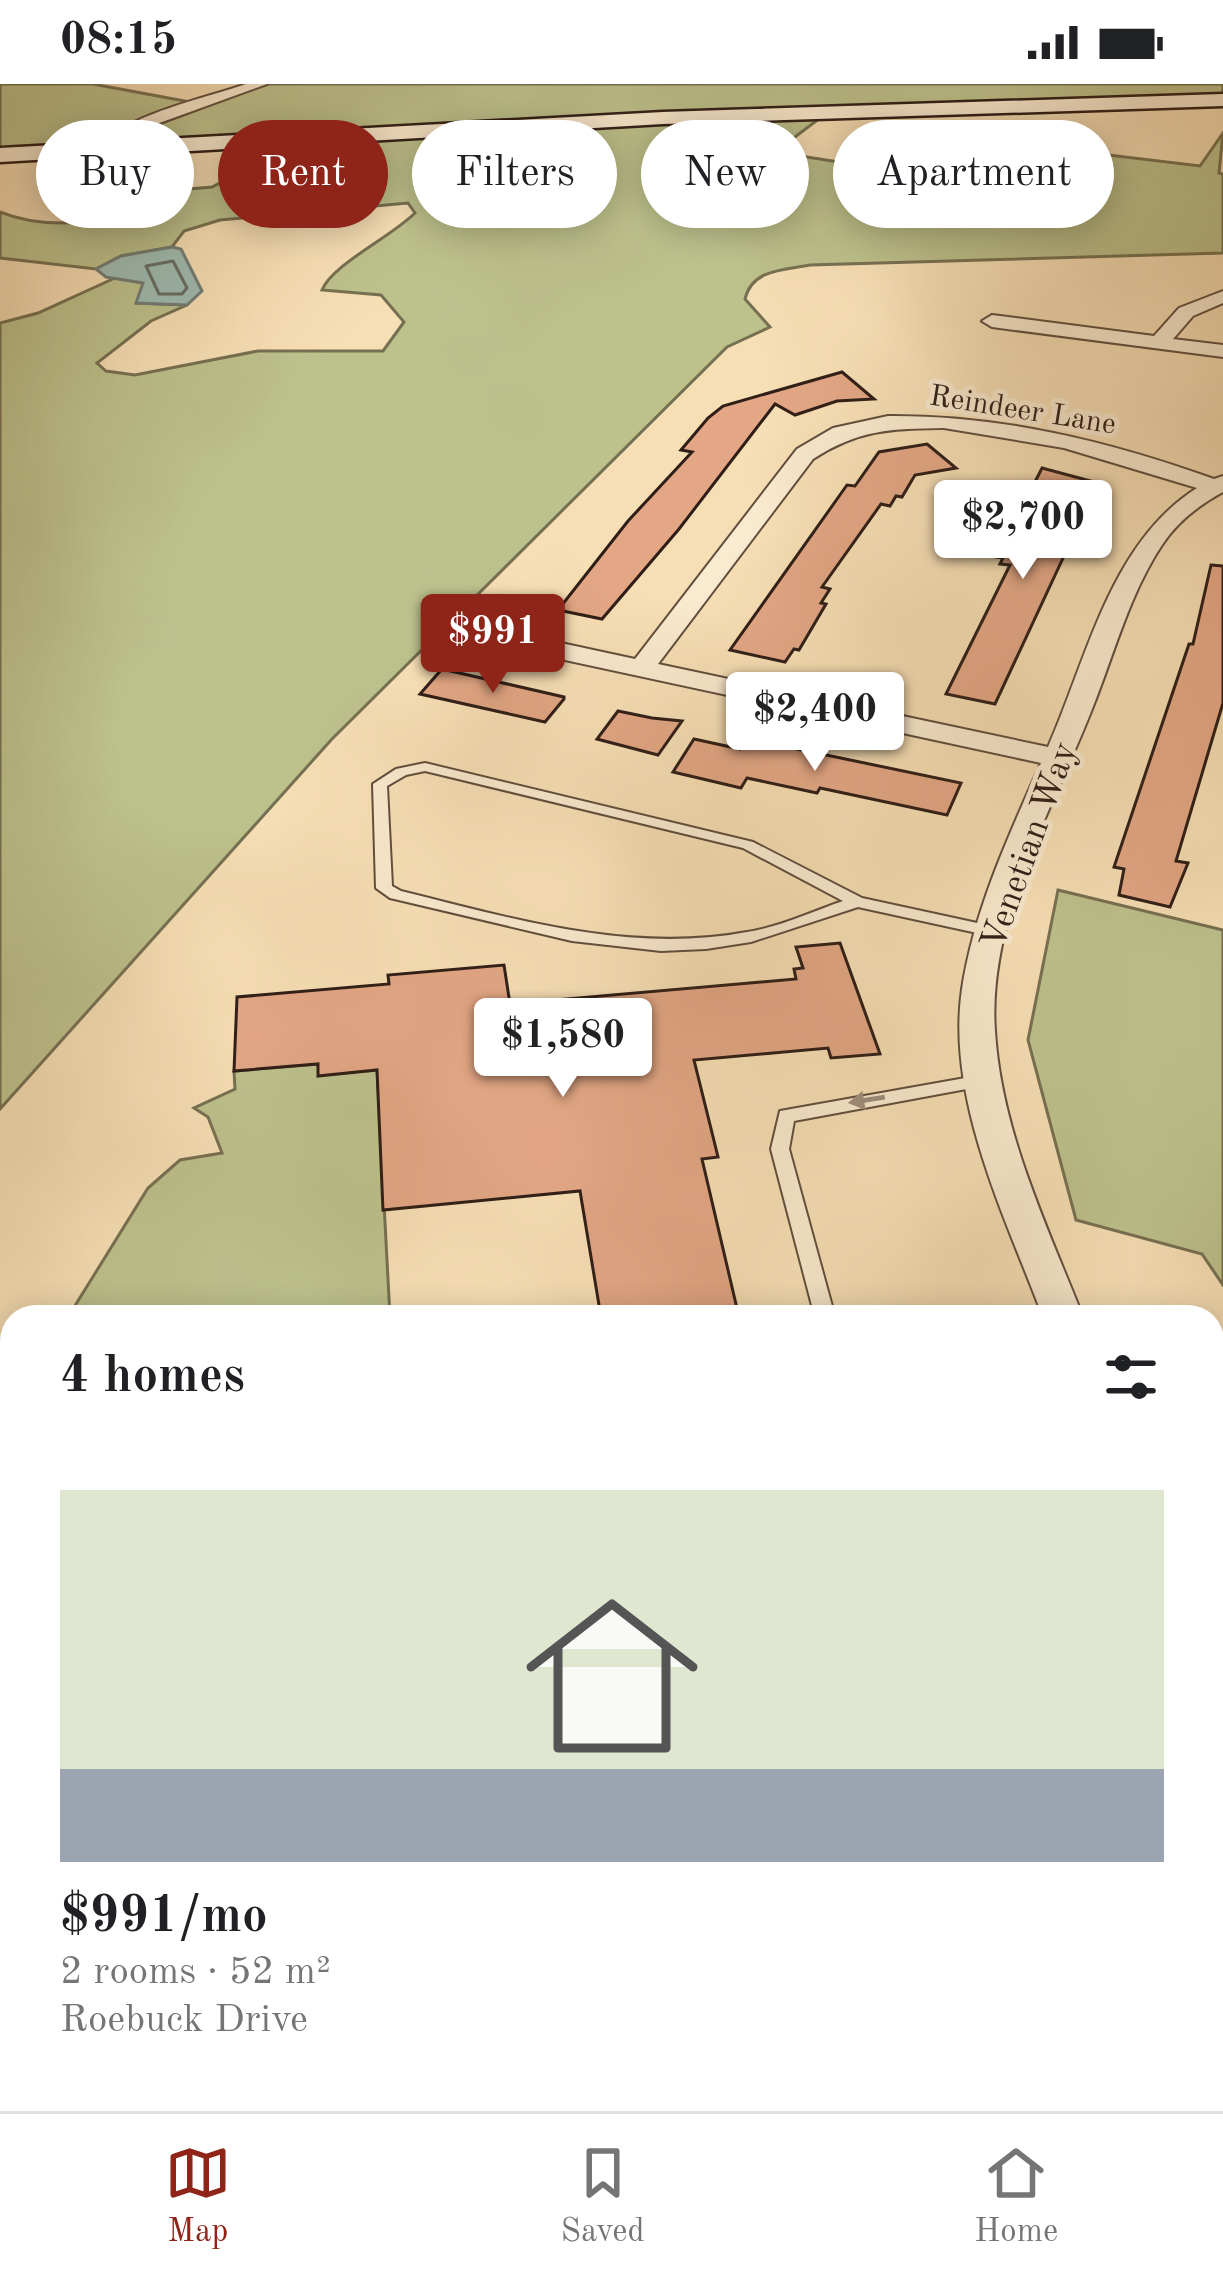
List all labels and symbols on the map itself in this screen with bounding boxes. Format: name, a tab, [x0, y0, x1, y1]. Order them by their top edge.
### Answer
street label: Reindeer Lane	[927, 381, 1118, 441]
pin: $2,700	[925, 480, 1121, 582]
pin: $991	[422, 594, 564, 696]
pin: $2,400	[717, 672, 913, 774]
street label: Venetian Way	[976, 738, 1085, 955]
pin: $1,580	[465, 998, 661, 1100]
one-way arrow	[847, 1091, 885, 1110]

